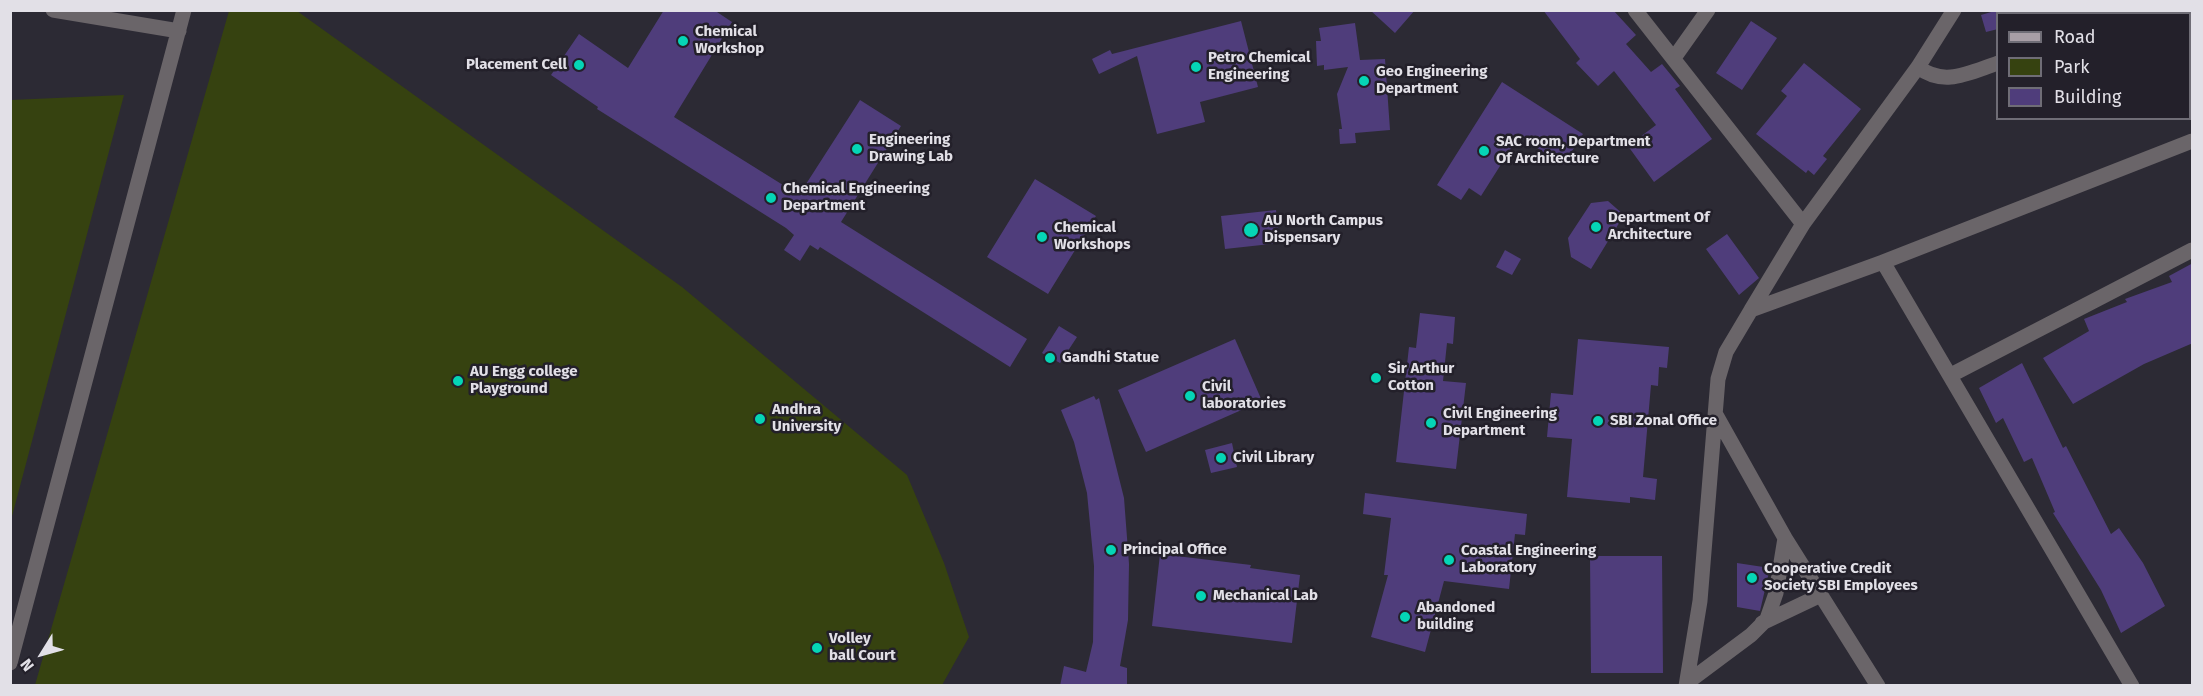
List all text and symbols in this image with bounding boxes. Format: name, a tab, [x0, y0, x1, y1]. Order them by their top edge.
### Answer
legend	[1996, 12, 2191, 120]
place label: Chemical Workshop	[695, 23, 764, 58]
text: Road	[2054, 26, 2096, 48]
marker: Chemical Workshop	[676, 34, 690, 48]
place label: Petro Chemical Engineering	[1208, 49, 1310, 84]
place label: Placement Cell	[466, 56, 567, 74]
text: Park	[2054, 56, 2089, 78]
marker: Placement Cell	[572, 58, 586, 72]
marker: Petro Chemical Engineering	[1189, 60, 1203, 74]
place label: Geo Engineering Department	[1376, 63, 1488, 98]
marker: Geo Engineering Department	[1357, 74, 1371, 88]
text: Building	[2054, 86, 2121, 108]
place label: Engineering Drawing Lab	[869, 131, 953, 166]
place label: SAC room, Department Of Architecture	[1496, 133, 1651, 168]
marker: Engineering Drawing Lab	[850, 142, 864, 156]
marker: SAC room, Department Of Architecture	[1477, 144, 1491, 158]
place label: Chemical Engineering Department	[783, 180, 930, 215]
marker: Chemical Engineering Department	[764, 191, 778, 205]
place label: Department Of Architecture	[1608, 209, 1710, 244]
place label: AU North Campus Dispensary	[1264, 212, 1383, 247]
place label: Chemical Workshops	[1054, 219, 1130, 254]
marker: Department Of Architecture	[1589, 220, 1603, 234]
marker: AU North Campus Dispensary	[1242, 221, 1260, 239]
marker: Chemical Workshops	[1035, 230, 1049, 244]
place label: Gandhi Statue	[1062, 349, 1159, 367]
marker: Gandhi Statue	[1043, 351, 1057, 365]
place label: Sir Arthur Cotton	[1388, 360, 1454, 395]
place label: AU Engg college Playground	[470, 363, 577, 398]
marker: Sir Arthur Cotton	[1369, 371, 1383, 385]
marker: AU Engg college Playground	[451, 374, 465, 388]
place label: Civil laboratories	[1202, 378, 1286, 413]
marker: Civil laboratories	[1183, 389, 1197, 403]
place label: Andhra University	[772, 401, 841, 436]
place label: Civil Engineering Department	[1443, 405, 1557, 440]
marker: Andhra University	[753, 412, 767, 426]
place label: SBI Zonal Office	[1610, 412, 1717, 430]
marker: SBI Zonal Office	[1591, 414, 1605, 428]
marker: Civil Engineering Department	[1424, 416, 1438, 430]
place label: Civil Library	[1233, 449, 1314, 467]
marker: Civil Library	[1214, 451, 1228, 465]
place label: Principal Office	[1123, 541, 1227, 559]
place label: Coastal Engineering Laboratory	[1461, 542, 1596, 577]
marker: Principal Office	[1104, 543, 1118, 557]
marker: Coastal Engineering Laboratory	[1442, 553, 1456, 567]
place label: Cooperative Credit Society SBI Employees	[1764, 560, 1918, 595]
marker: Cooperative Credit Society SBI Employees	[1745, 571, 1759, 585]
place label: Mechanical Lab	[1213, 587, 1318, 605]
marker: Mechanical Lab	[1194, 589, 1208, 603]
place label: Abandoned building	[1417, 599, 1495, 634]
marker: Abandoned building	[1398, 610, 1412, 624]
north arrow	[12, 624, 72, 684]
place label: Volley ball Court	[829, 630, 896, 665]
marker: Volley ball Court	[810, 641, 824, 655]
text: N	[16, 655, 38, 675]

